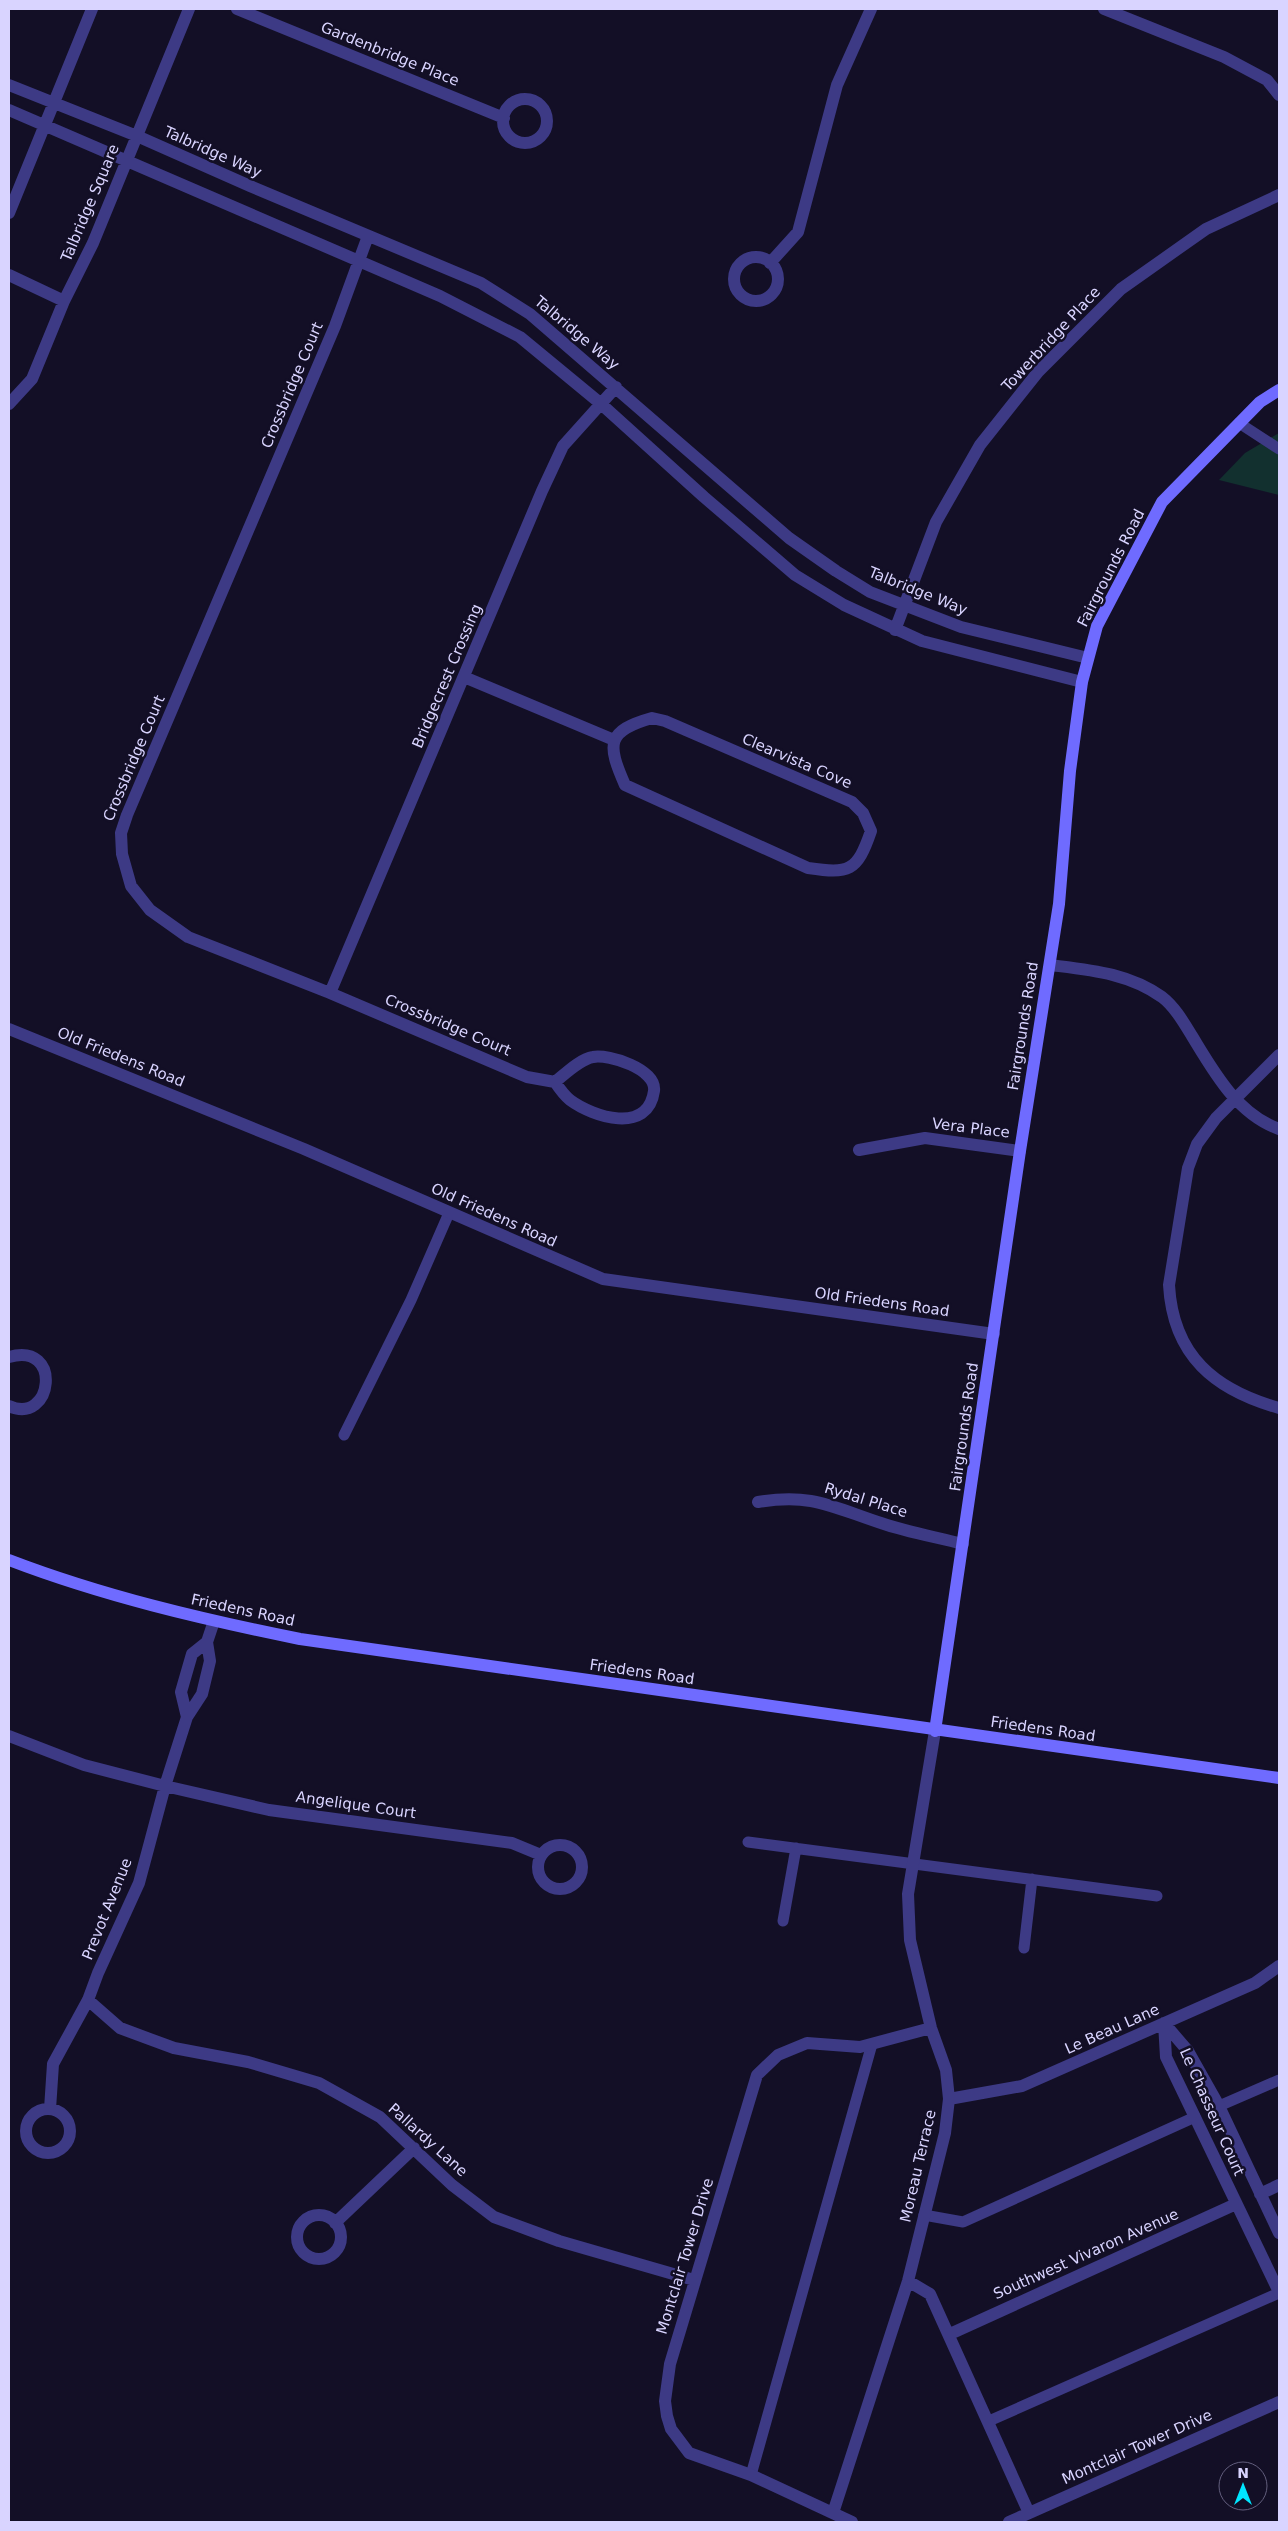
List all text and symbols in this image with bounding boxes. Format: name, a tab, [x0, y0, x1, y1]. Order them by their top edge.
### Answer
street label: Gardenbridge Place	[318, 18, 462, 90]
street label: Talbridge Way	[161, 122, 265, 182]
street label: Talbridge Square	[57, 142, 123, 265]
street label: Towerbridge Place	[997, 283, 1104, 396]
street label: Talbridge Way	[530, 292, 623, 374]
street label: Crossbridge Court	[257, 319, 327, 451]
street label: Fairgrounds Road	[1074, 506, 1148, 630]
street label: Talbridge Way	[865, 563, 970, 619]
street label: Bridgecrest Crossing	[408, 601, 486, 751]
street label: Crossbridge Court	[99, 692, 169, 824]
street label: Clearvista Cove	[739, 730, 855, 792]
street label: Fairgrounds Road	[1004, 960, 1042, 1092]
street label: Crossbridge Court	[382, 990, 514, 1060]
street label: Old Friedens Road	[55, 1023, 187, 1091]
street label: Vera Place	[931, 1114, 1011, 1142]
street label: Old Friedens Road	[428, 1179, 560, 1251]
street label: Old Friedens Road	[813, 1284, 951, 1320]
street label: Fairgrounds Road	[946, 1361, 982, 1493]
street label: Rydal Place	[822, 1479, 910, 1521]
street label: Friedens Road	[189, 1590, 297, 1630]
street label: Friedens Road	[588, 1656, 696, 1688]
street label: Friedens Road	[989, 1713, 1097, 1745]
street label: Angelique Court	[295, 1788, 417, 1822]
street label: Prevot Avenue	[78, 1855, 136, 1963]
street label: Le Beau Lane	[1062, 2000, 1162, 2058]
street label: Le Chasseur Court	[1176, 2045, 1248, 2179]
street label: Pallardy Lane	[385, 2100, 471, 2180]
street label: Moreau Terrace	[896, 2108, 940, 2224]
street label: Montclair Tower Drive	[653, 2176, 717, 2336]
street label: Southwest Vivaron Avenue	[991, 2205, 1181, 2303]
street label: Montclair Tower Drive	[1059, 2406, 1215, 2488]
north arrow	[1218, 2461, 1268, 2511]
text: N	[1237, 2465, 1249, 2481]

